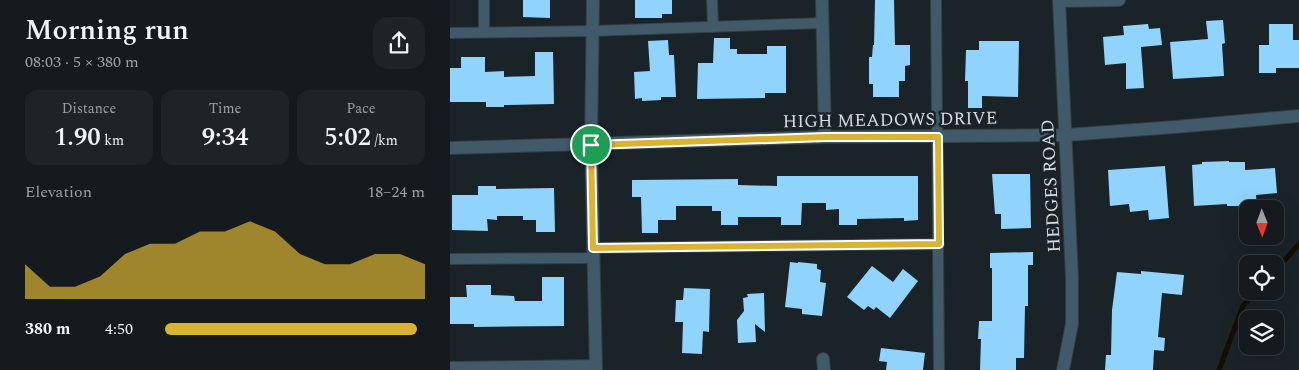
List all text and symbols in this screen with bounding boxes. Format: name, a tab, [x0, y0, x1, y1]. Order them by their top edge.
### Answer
text: Morning run	[25, 9, 189, 52]
button: share	[373, 17, 425, 69]
text: 08:03 · 5 × 380 m	[25, 50, 139, 74]
text: Distance	[62, 98, 116, 119]
text: Time	[209, 98, 241, 119]
text: Pace	[347, 98, 375, 119]
street label: HIGH MEADOWS DRIVE	[782, 105, 998, 135]
text: 1.90	[54, 119, 101, 157]
text: 9:34	[202, 119, 248, 157]
text: 5:02	[324, 119, 371, 157]
street label: HEDGES ROAD	[1034, 119, 1068, 253]
pin	[570, 124, 612, 166]
text: km	[101, 130, 124, 151]
text: /km	[371, 130, 398, 151]
icon: arrive	[577, 131, 605, 159]
text: Elevation	[25, 180, 92, 204]
text: 18–24 m	[367, 180, 425, 204]
north arrow	[1239, 200, 1284, 245]
map controls	[1239, 200, 1284, 355]
button: locate	[1239, 255, 1284, 300]
button: layers	[1239, 310, 1284, 355]
text: 380 m	[25, 317, 70, 341]
text: 4:50	[105, 317, 133, 341]

